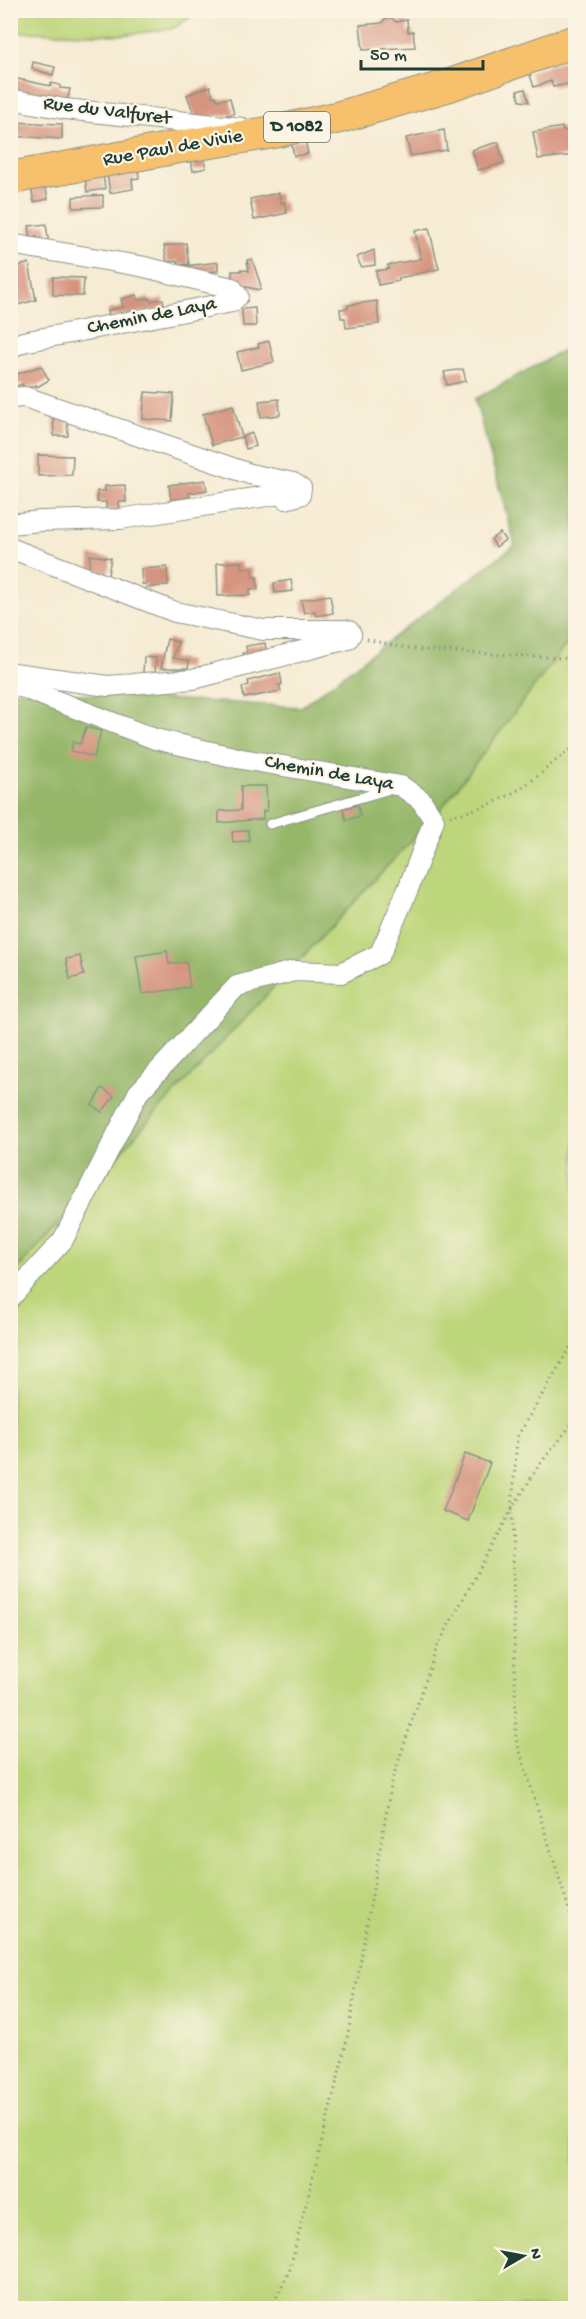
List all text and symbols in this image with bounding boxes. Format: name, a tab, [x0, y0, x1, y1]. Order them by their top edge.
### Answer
scale bar	[361, 33, 482, 71]
text: 50 m	[370, 46, 407, 67]
street label: Rue du Valfuret	[42, 93, 174, 131]
road number: D 1082	[264, 112, 330, 142]
street label: Rue Paul de Vivie	[101, 125, 245, 173]
street label: Chemin de Laya	[86, 293, 219, 341]
street label: Chemin de Laya	[263, 751, 396, 797]
north arrow	[493, 2226, 553, 2286]
text: N	[524, 2247, 545, 2261]

